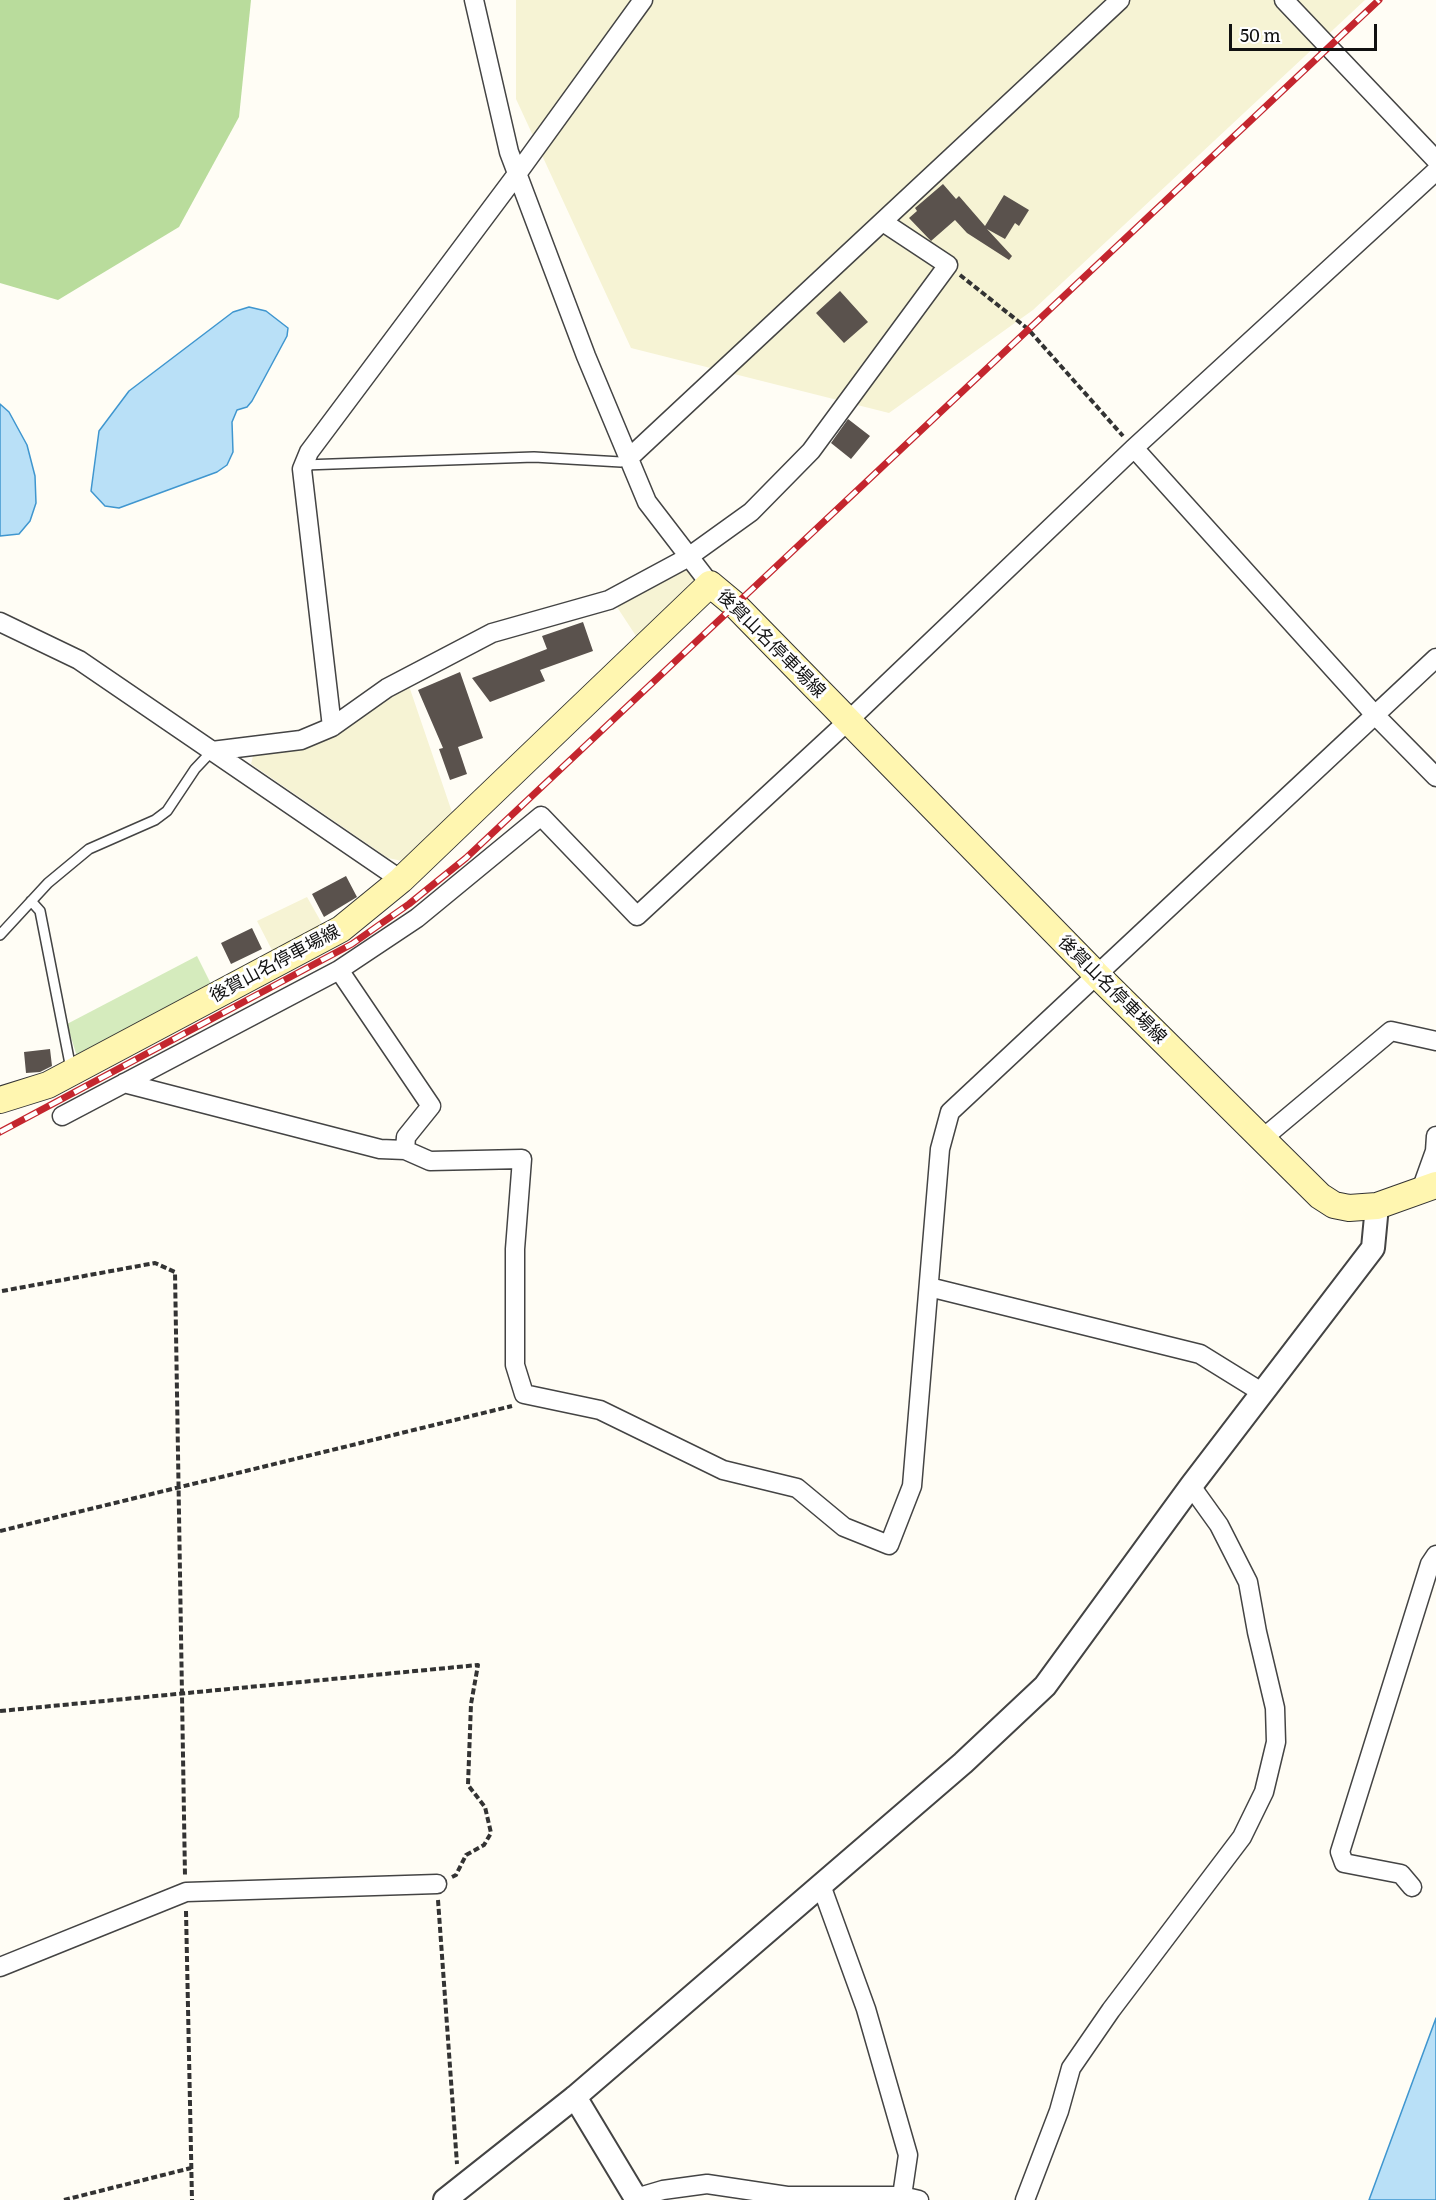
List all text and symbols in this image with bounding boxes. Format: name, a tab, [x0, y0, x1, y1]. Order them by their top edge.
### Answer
scale bar	[1232, 12, 1380, 50]
text: 50 m	[1240, 21, 1281, 48]
street label: 後賀山名停車場線	[712, 585, 830, 703]
street label: 後賀山名停車場線	[206, 921, 344, 1007]
street label: 後賀山名停車場線	[1053, 931, 1171, 1049]

